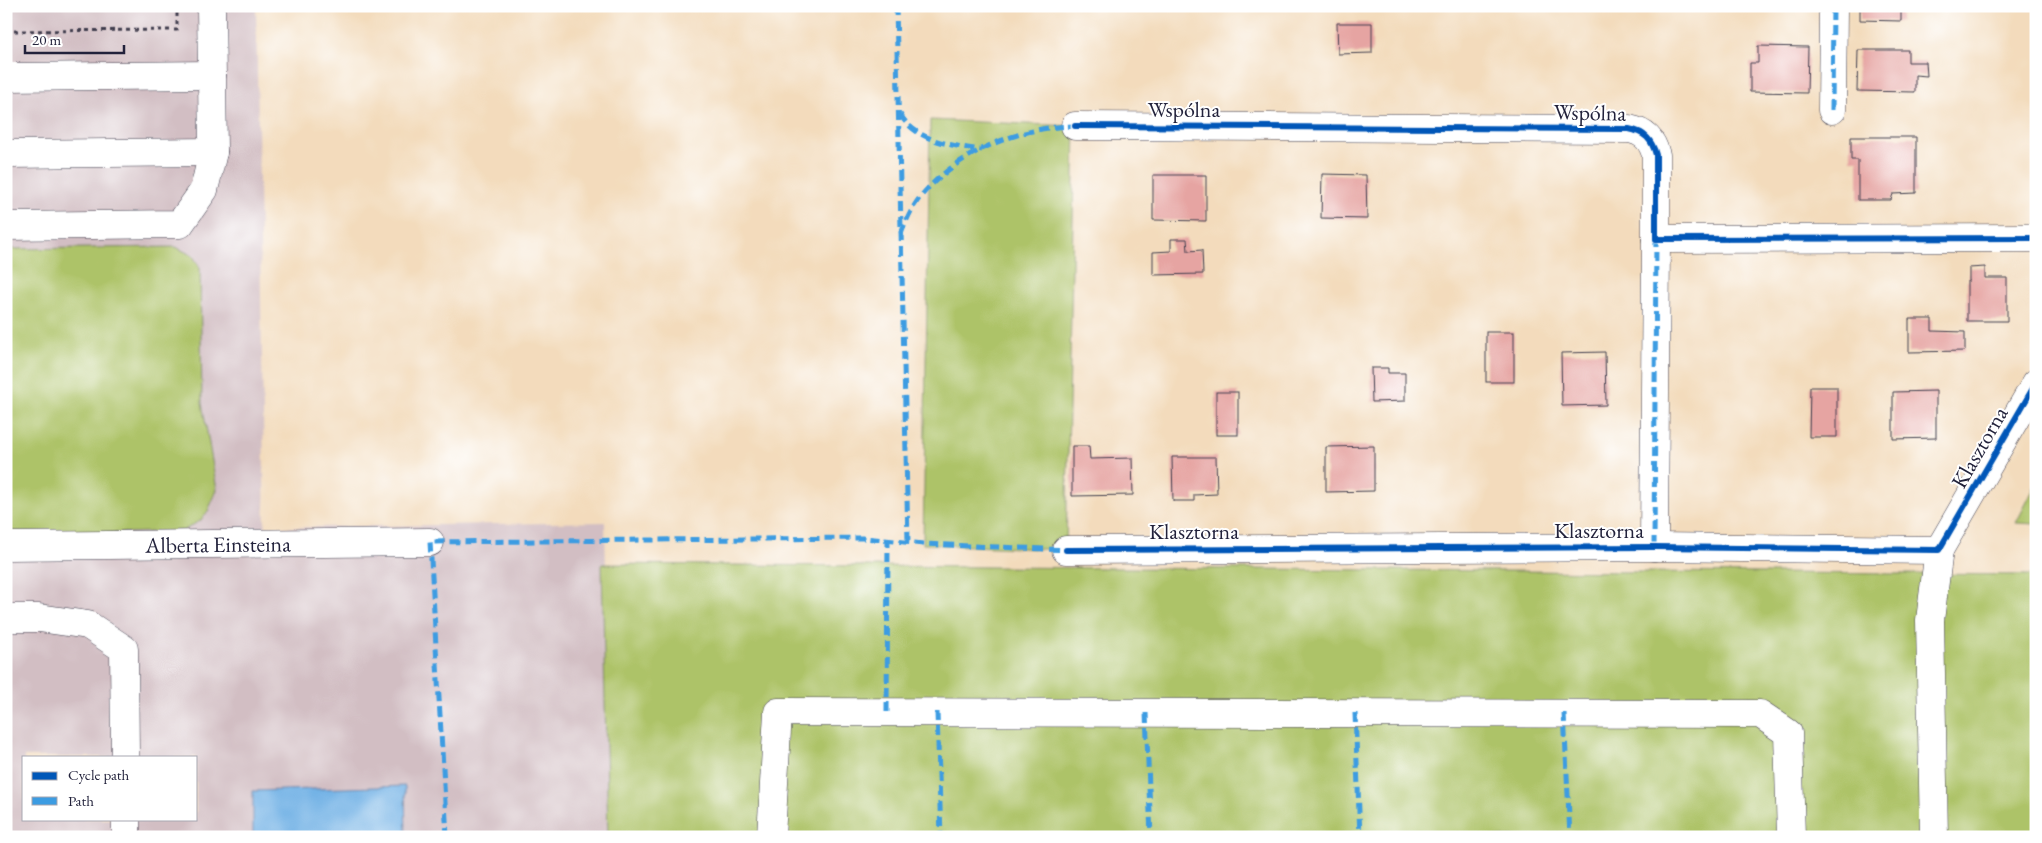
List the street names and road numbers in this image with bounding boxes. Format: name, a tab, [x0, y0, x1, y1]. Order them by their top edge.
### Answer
street label: Wspólna	[1148, 95, 1220, 124]
street label: Wspólna	[1553, 97, 1627, 128]
street label: Klasztorna	[1944, 401, 2015, 493]
street label: Klasztorna	[1554, 516, 1644, 545]
street label: Klasztorna	[1149, 517, 1239, 546]
street label: Alberta Einsteina	[144, 529, 291, 560]

